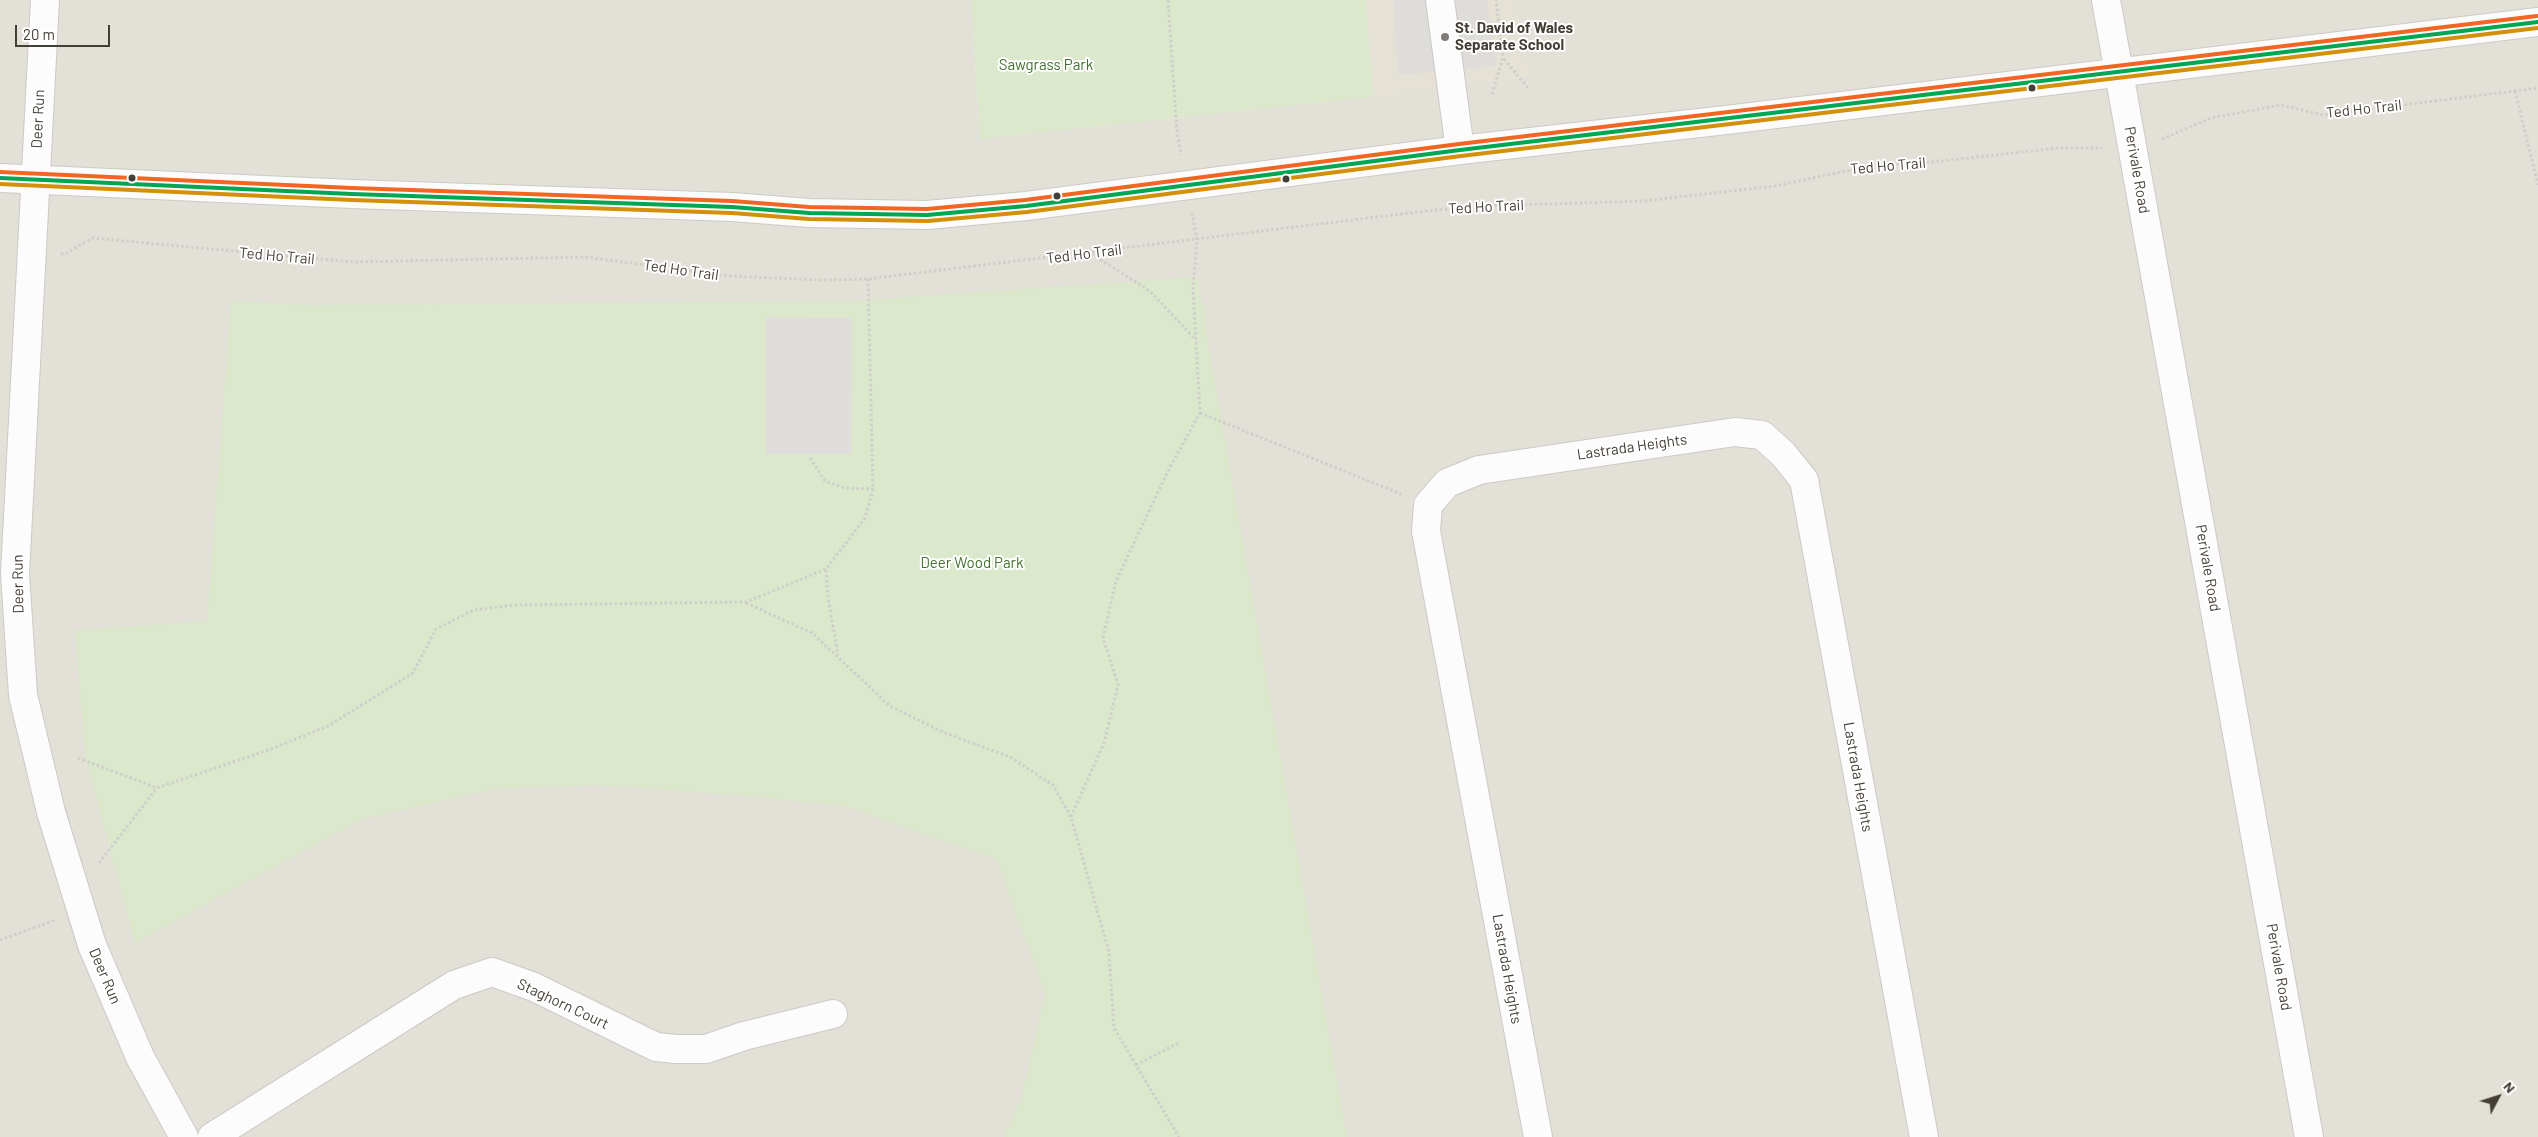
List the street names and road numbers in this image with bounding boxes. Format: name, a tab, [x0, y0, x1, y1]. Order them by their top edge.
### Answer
street label: Deer Run	[27, 89, 49, 149]
street label: Ted Ho Trail	[2325, 96, 2403, 122]
street label: Perivale Road	[2120, 125, 2154, 215]
street label: Ted Ho Trail	[1849, 154, 1927, 178]
street label: Ted Ho Trail	[1448, 196, 1524, 218]
street label: Ted Ho Trail	[1045, 240, 1123, 268]
street label: Ted Ho Trail	[238, 244, 316, 268]
street label: Ted Ho Trail	[642, 256, 720, 284]
street label: Lastrada Heights	[1576, 430, 1688, 464]
street label: Perivale Road	[2191, 523, 2225, 613]
street label: Deer Run	[8, 554, 28, 614]
street label: Lastrada Heights	[1839, 721, 1877, 833]
street label: Lastrada Heights	[1488, 913, 1526, 1025]
street label: Perivale Road	[2262, 922, 2296, 1012]
street label: Deer Run	[85, 945, 125, 1007]
street label: Staghorn Court	[514, 975, 612, 1033]

